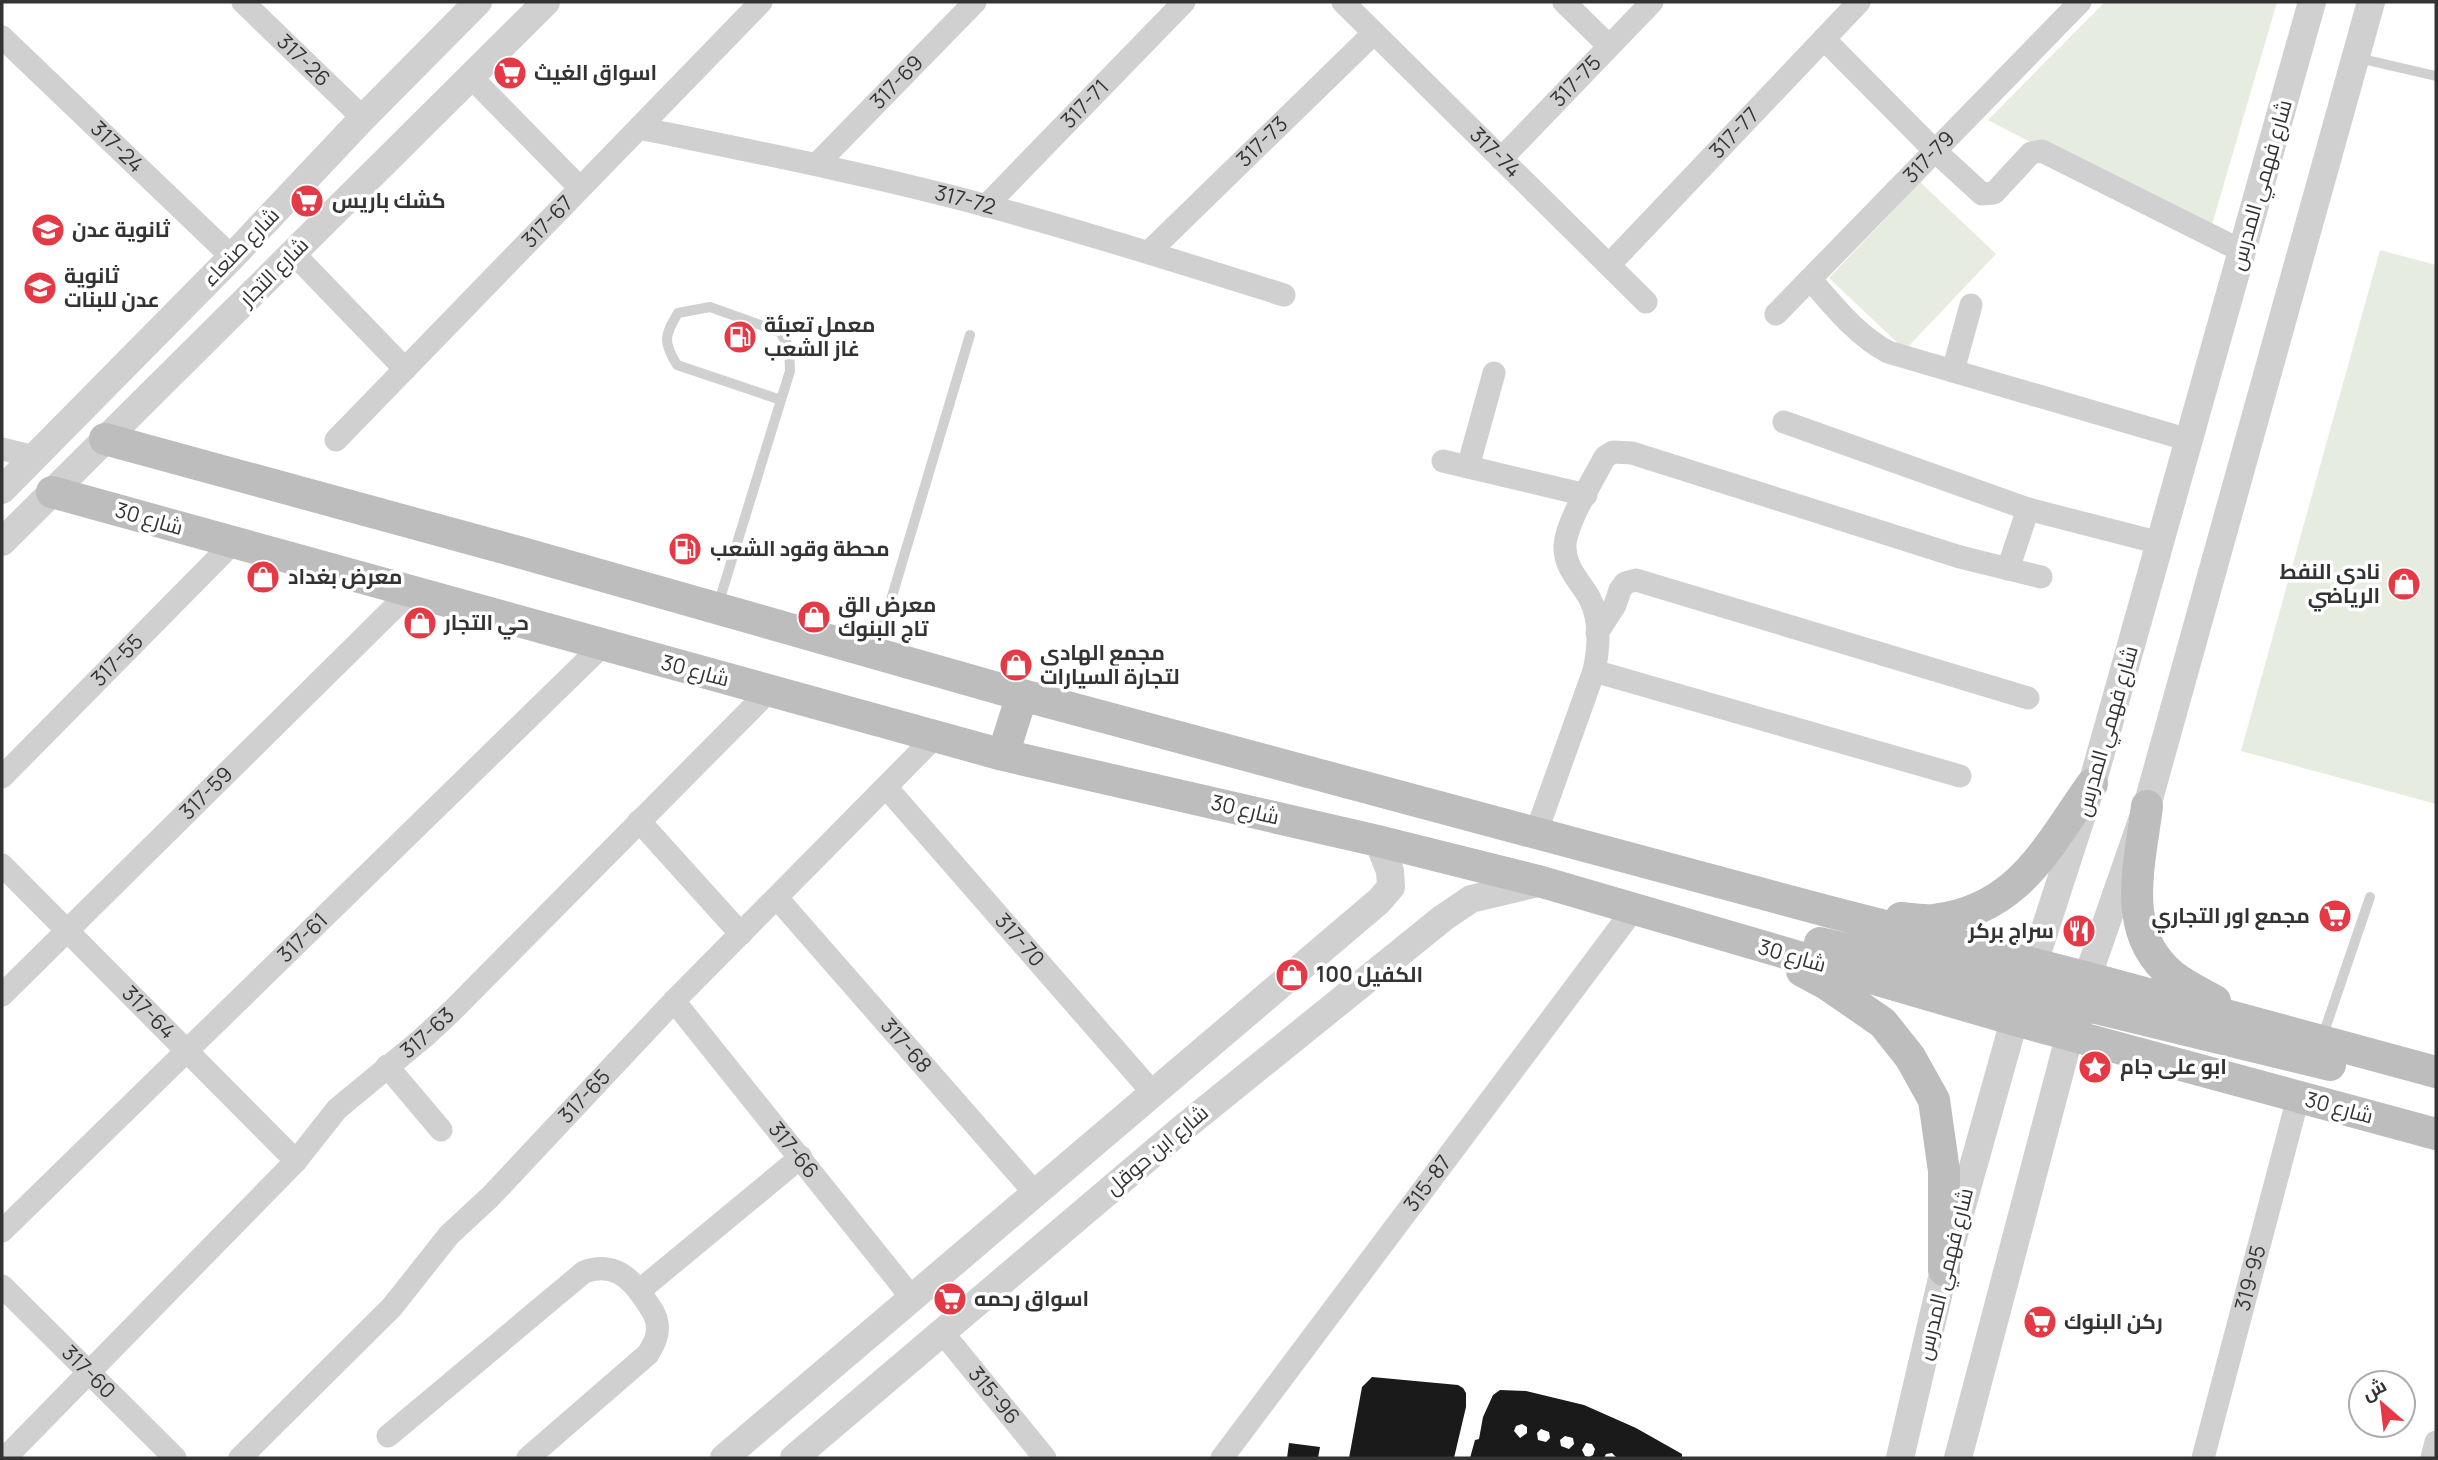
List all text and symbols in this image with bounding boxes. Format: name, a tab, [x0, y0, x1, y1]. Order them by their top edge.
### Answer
street label: 317-26	[271, 27, 337, 92]
street label: 317-75	[1544, 48, 1607, 112]
street label: 317-69	[863, 49, 929, 115]
supermarket icon: اسواق الغيث	[491, 54, 529, 92]
place label: اسواق الغيث	[534, 58, 657, 86]
street label: 317-71	[1054, 73, 1114, 134]
street label: شارع فهمي المدرس	[2222, 96, 2301, 274]
street label: 317-77	[1703, 101, 1765, 164]
street label: 317-73	[1230, 110, 1293, 173]
street label: 317-24	[85, 114, 150, 178]
street label: 317-74	[1464, 120, 1527, 183]
street label: 317-79	[1896, 124, 1960, 189]
street label: 317-72	[932, 178, 999, 220]
supermarket icon: كشك باريس	[288, 182, 326, 220]
place label: كشك باريس	[332, 186, 446, 214]
street label: 317-67	[515, 189, 579, 253]
street label: شارع صنعاء	[196, 201, 286, 292]
school or university icon: ثانوية عدن	[29, 211, 67, 249]
place label: ثانوية عدن	[72, 215, 170, 243]
street label: شارع التجار	[232, 231, 315, 313]
place label: ثانوية عدن للبنات	[64, 261, 160, 313]
school or university icon: ثانوية عدن للبنات	[21, 269, 59, 307]
place label: معمل تعبئة غاز الشعب	[764, 310, 875, 362]
fuel station icon: معمل تعبئة غاز الشعب	[721, 318, 759, 356]
street label: شارع 30	[112, 495, 186, 542]
fuel station icon: محطة وقود الشعب	[666, 530, 704, 568]
place label: محطة وقود الشعب	[710, 534, 890, 562]
place label: نادي النفط الرياضي	[2280, 557, 2380, 612]
shop icon: معرض بغداد	[244, 558, 282, 596]
place label: معرض بغداد	[288, 562, 402, 590]
shop icon: نادي النفط الرياضي	[2385, 565, 2423, 603]
place label: معرض الق تاج البنوك	[838, 590, 936, 643]
shop icon: معرض الق تاج البنوك	[795, 598, 833, 636]
shop icon: حي التجار	[401, 604, 439, 642]
place label: حي التجار	[443, 608, 529, 640]
street label: 317-55	[84, 627, 149, 692]
place label: مجمع الهادي لتجارة السيارات	[1040, 638, 1180, 690]
street label: شارع فهمي المدرس	[2068, 642, 2147, 820]
shop icon: مجمع الهادي لتجارة السيارات	[997, 646, 1035, 684]
street label: شارع 30	[658, 648, 732, 693]
street label: 317-59	[173, 760, 238, 825]
street label: شارع 30	[1208, 788, 1282, 831]
supermarket icon: مجمع اور التجاري	[2316, 897, 2354, 935]
place label: مجمع اور التجاري	[2152, 901, 2310, 933]
street label: 317-61	[271, 906, 333, 968]
street label: 317-70	[989, 907, 1051, 972]
restaurant icon: سراج بركر	[2060, 912, 2098, 950]
place label: سراج بركر	[1967, 916, 2054, 945]
street label: شارع 30	[1755, 932, 1829, 979]
shop icon: الكفيل 100	[1273, 956, 1311, 994]
place label: الكفيل 100	[1316, 960, 1423, 988]
street label: 317-64	[117, 979, 182, 1045]
street label: 317-63	[394, 1001, 460, 1064]
street label: 317-68	[875, 1011, 939, 1078]
place icon: ابو علی جام	[2076, 1048, 2114, 1086]
place label: ابو علی جام	[2120, 1052, 2227, 1081]
street label: 317-65	[551, 1063, 616, 1129]
street label: شارع 30	[2302, 1085, 2376, 1130]
street label: شارع ابن حوقل	[1099, 1098, 1214, 1201]
street label: 317-66	[763, 1115, 826, 1184]
street label: 315-87	[1397, 1149, 1457, 1217]
street label: شارع فهمي المدرس	[1909, 1185, 1982, 1363]
street label: 319-95	[2227, 1242, 2272, 1314]
supermarket icon: اسواق رحمه	[931, 1280, 969, 1318]
place label: اسواق رحمه	[974, 1284, 1089, 1312]
supermarket icon: ركن البنوك	[2021, 1303, 2059, 1341]
place label: ركن البنوك	[2064, 1307, 2163, 1335]
street label: 317-60	[56, 1338, 122, 1404]
street label: 315-96	[963, 1360, 1027, 1430]
north arrow	[2347, 1369, 2417, 1439]
text: ش	[2357, 1372, 2391, 1406]

